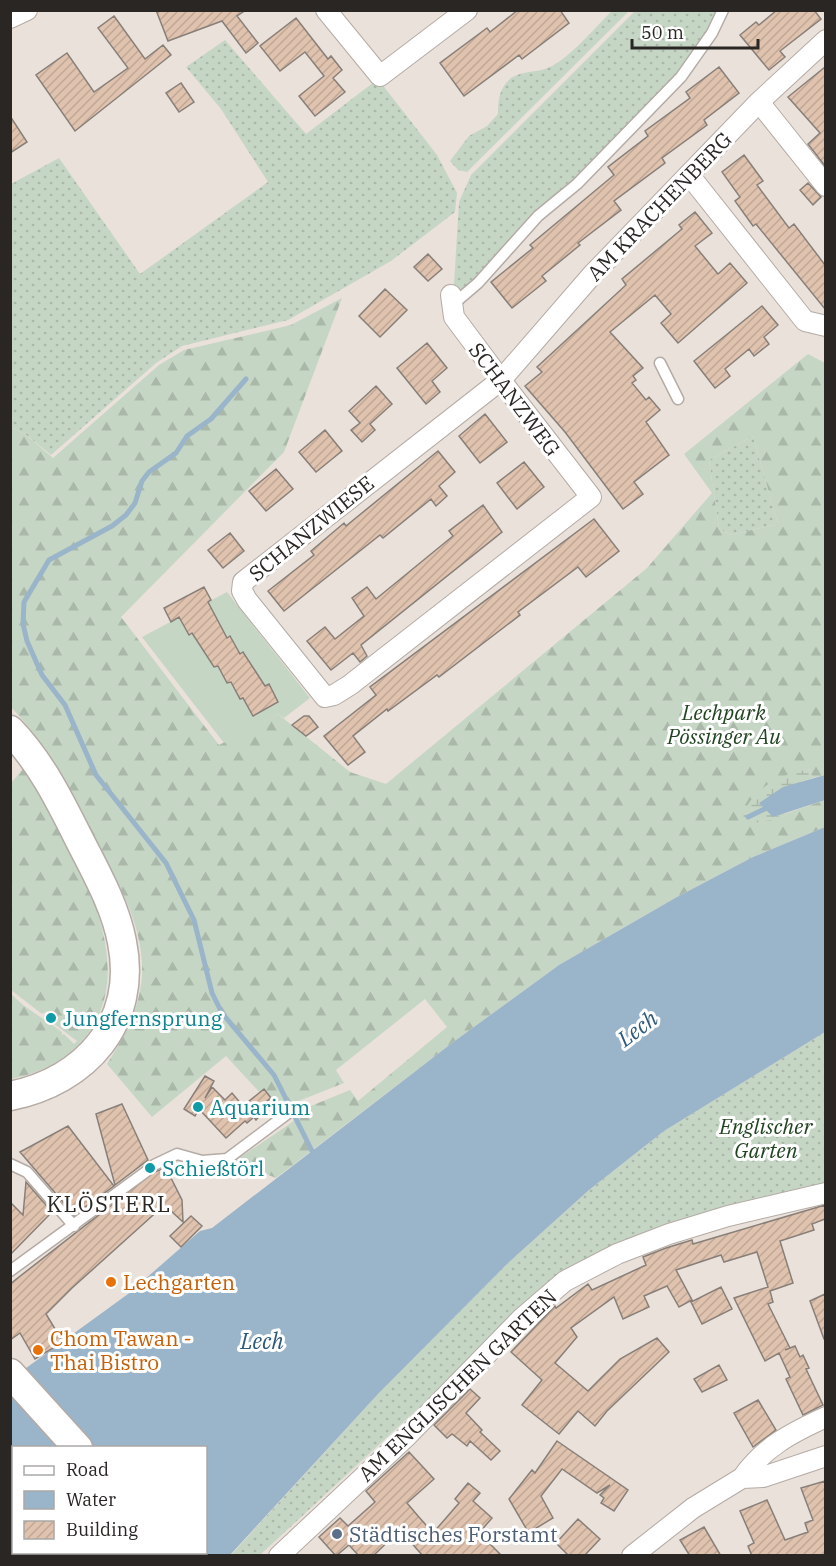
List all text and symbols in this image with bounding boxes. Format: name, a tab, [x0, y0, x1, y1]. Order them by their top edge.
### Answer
scale bar	[632, 12, 758, 50]
text: 50 m	[641, 21, 684, 44]
street label: AM KRACHENBERG	[580, 125, 738, 287]
street label: SCHANZWEG	[463, 336, 567, 462]
street label: SCHANZWIESE	[243, 469, 379, 587]
park label: Lechpark Pössinger Au	[666, 698, 781, 750]
water label: Lech	[610, 1003, 663, 1053]
place label: Jungfernsprung	[63, 1004, 223, 1032]
marker: Jungfernsprung	[44, 1011, 58, 1025]
place label: Aquarium	[210, 1093, 310, 1121]
marker: Aquarium	[191, 1100, 205, 1114]
park label: Englischer Garten	[718, 1112, 813, 1164]
place label: Schießtörl	[162, 1154, 264, 1182]
marker: Schießtörl	[143, 1161, 157, 1175]
district label: KLÖSTERL	[47, 1189, 172, 1218]
place label: Lechgarten	[123, 1268, 235, 1296]
marker: Lechgarten	[104, 1275, 118, 1289]
street label: AM ENGLISCHEN GARTEN	[352, 1283, 562, 1487]
place label: Chom Tawan - Thai Bistro	[50, 1324, 192, 1376]
water label: Lech	[239, 1326, 284, 1355]
marker: Chom Tawan - Thai Bistro	[31, 1343, 45, 1357]
legend	[12, 1446, 207, 1554]
text: Road	[66, 1458, 109, 1481]
text: Water	[66, 1488, 116, 1511]
text: Building	[66, 1518, 138, 1541]
place label: Städtisches Forstamt	[349, 1520, 557, 1548]
marker: Städtisches Forstamt	[330, 1527, 344, 1541]

